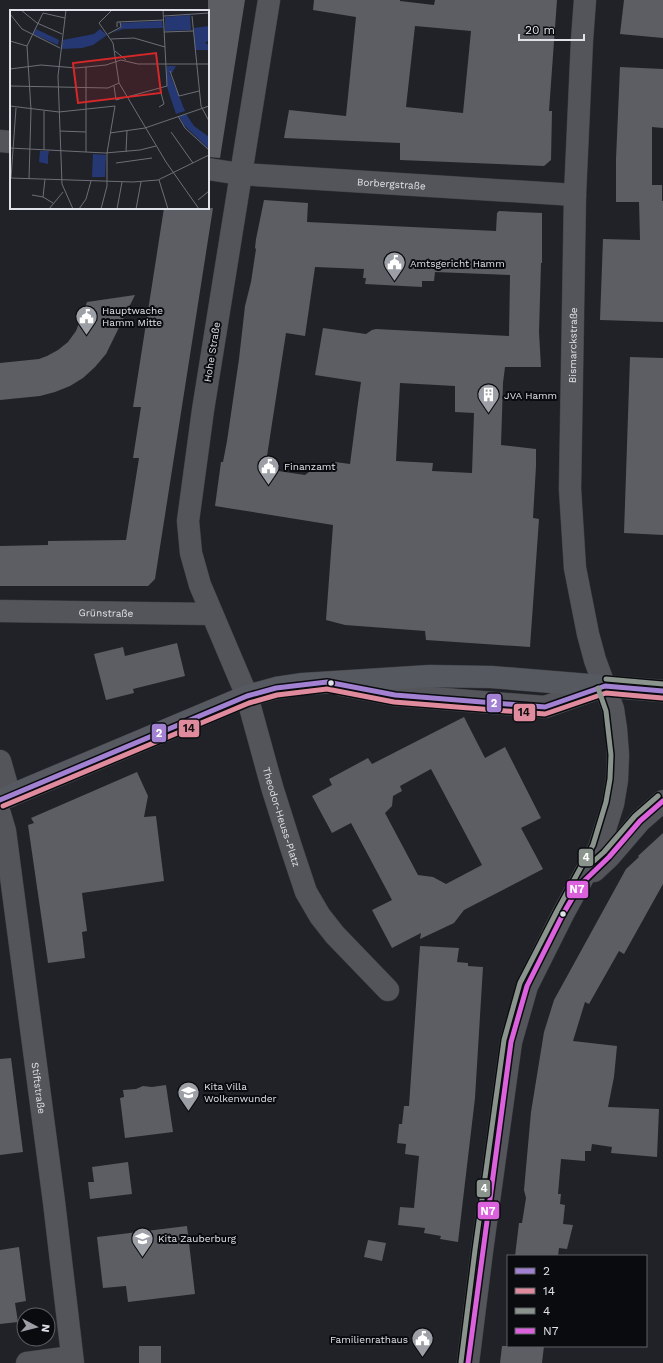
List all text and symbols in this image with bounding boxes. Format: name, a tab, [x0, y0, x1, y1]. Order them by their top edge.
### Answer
inset map	[10, 10, 209, 209]
scale bar	[519, 16, 584, 42]
text: 20 m	[525, 23, 555, 37]
street label: Borbergstraße	[357, 176, 426, 191]
public building icon: Amtsgericht Hamm	[381, 250, 407, 283]
place label: Amtsgericht Hamm	[410, 258, 505, 269]
public building icon: Hauptwache Hamm Mitte	[74, 303, 100, 336]
place label: Hauptwache Hamm Mitte	[102, 305, 163, 328]
street label: Bismarckstraße	[566, 307, 579, 383]
street label: Hohe Straße	[202, 321, 222, 383]
building icon: JVA Hamm	[475, 382, 501, 415]
place label: JVA Hamm	[504, 390, 557, 401]
public building icon: Finanzamt	[256, 453, 282, 486]
place label: Finanzamt	[284, 461, 336, 472]
street label: Grünstraße	[79, 607, 134, 618]
unlabelled marker	[326, 678, 336, 688]
line badge: 2	[486, 693, 502, 713]
text: 2	[491, 697, 498, 710]
line badge: 14	[513, 703, 536, 722]
text: 14	[518, 706, 530, 719]
line badge: 14	[178, 719, 200, 738]
text: 14	[183, 722, 195, 735]
line badge: 2	[151, 723, 167, 743]
text: 2	[156, 727, 163, 740]
street label: Theodor-Heuss-Platz	[261, 766, 303, 868]
line badge: 4	[578, 848, 594, 867]
text: 4	[582, 851, 590, 864]
line badge: N7	[566, 880, 589, 899]
text: N7	[570, 883, 585, 896]
unlabelled marker	[558, 909, 568, 919]
street label: Stiftstraße	[30, 1062, 48, 1115]
school or university icon: Kita Villa Wolkenwunder	[175, 1079, 201, 1112]
place label: Kita Villa Wolkenwunder	[204, 1081, 277, 1104]
line badge: 4	[476, 1179, 491, 1198]
text: 4	[480, 1182, 488, 1195]
line badge: N7	[477, 1201, 500, 1220]
text: N7	[481, 1205, 496, 1218]
school or university icon: Kita Zauberburg	[130, 1225, 156, 1258]
place label: Kita Zauberburg	[158, 1233, 237, 1244]
legend	[507, 1255, 647, 1347]
text: 2	[543, 1264, 550, 1278]
text: 14	[543, 1284, 555, 1298]
text: 4	[543, 1304, 550, 1318]
north arrow	[16, 1307, 56, 1347]
text: N	[38, 1323, 52, 1333]
text: N7	[543, 1324, 559, 1338]
public building icon: Familienrathaus	[410, 1326, 436, 1359]
place label: Familienrathaus	[330, 1334, 408, 1345]

